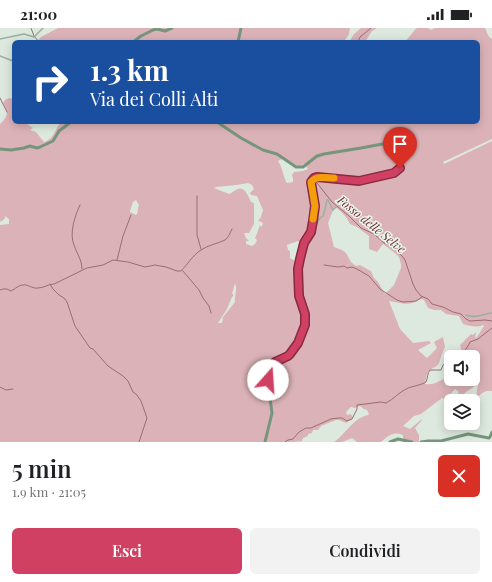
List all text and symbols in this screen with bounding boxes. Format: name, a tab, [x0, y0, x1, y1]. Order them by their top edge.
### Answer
text: 21:00	[20, 4, 57, 24]
text: 1.3 km	[90, 51, 169, 88]
icon: right	[24, 56, 76, 108]
text: Via dei Colli Alti	[90, 87, 218, 111]
pin	[383, 127, 417, 168]
icon: arrive	[389, 133, 411, 155]
water label: Fosso delle Selve	[334, 191, 409, 256]
map controls	[444, 350, 480, 430]
button: sound	[444, 350, 480, 386]
position arrow	[247, 359, 289, 401]
button: layers	[444, 394, 480, 430]
text: 5 min	[12, 452, 72, 484]
button: close	[438, 455, 480, 497]
text: 1.9 km · 21:05	[12, 483, 86, 500]
button: Esci	[12, 528, 242, 574]
button: Condividi	[250, 528, 480, 574]

